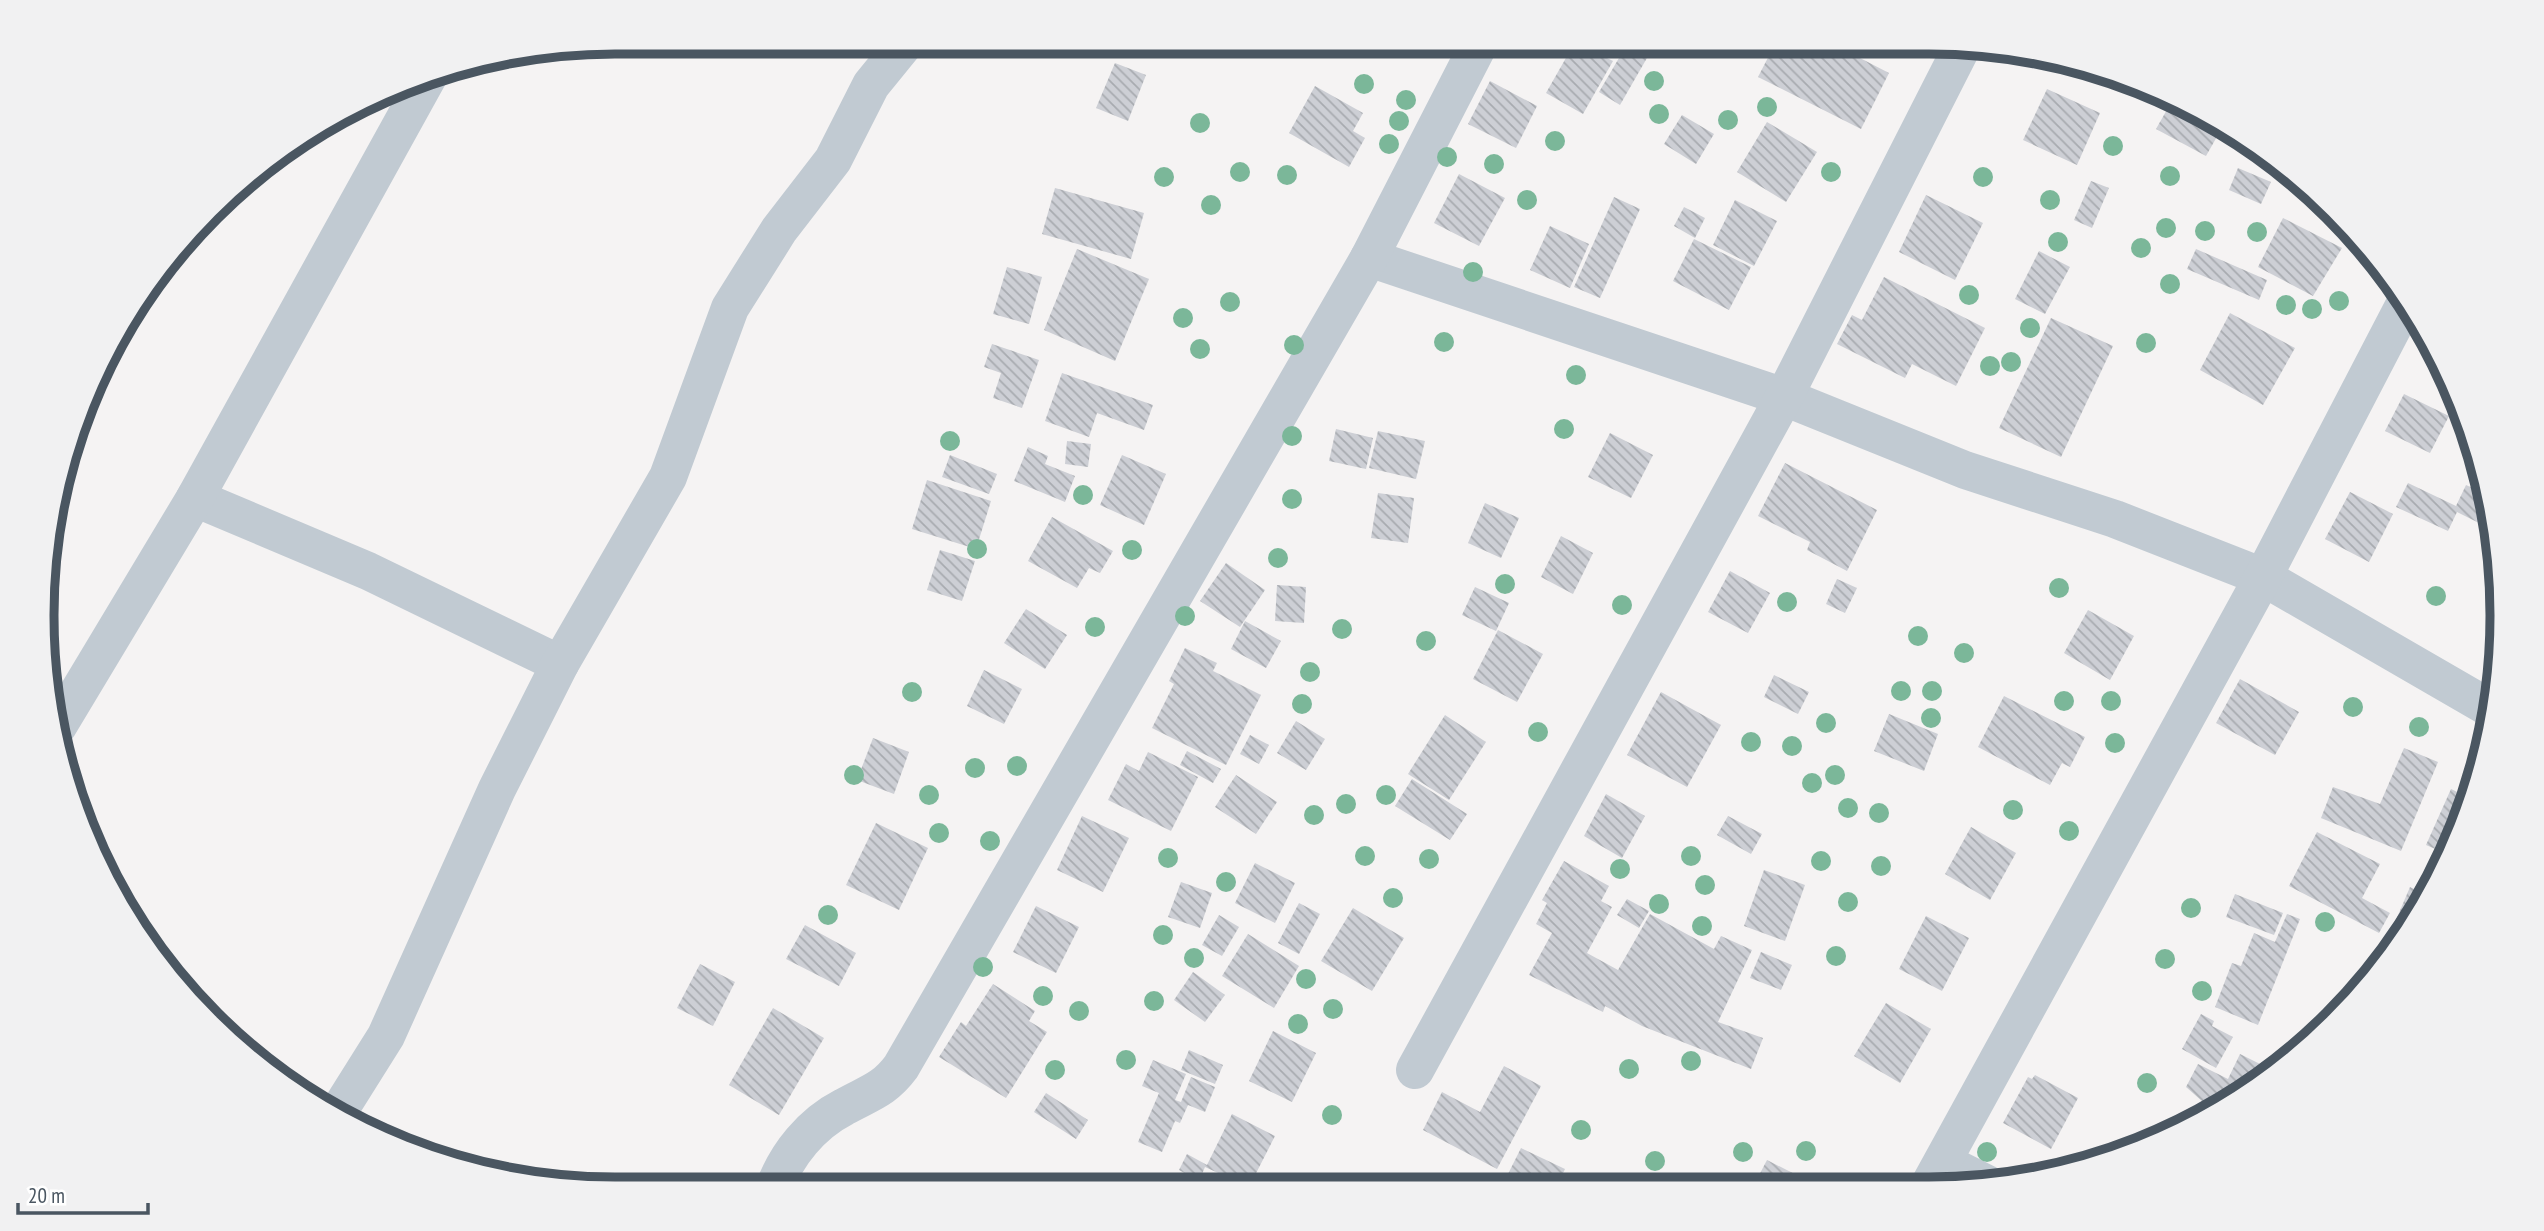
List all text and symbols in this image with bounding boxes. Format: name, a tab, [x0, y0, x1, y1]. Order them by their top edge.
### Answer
scale bar	[18, 1172, 147, 1216]
text: 20 m	[28, 1182, 65, 1209]

